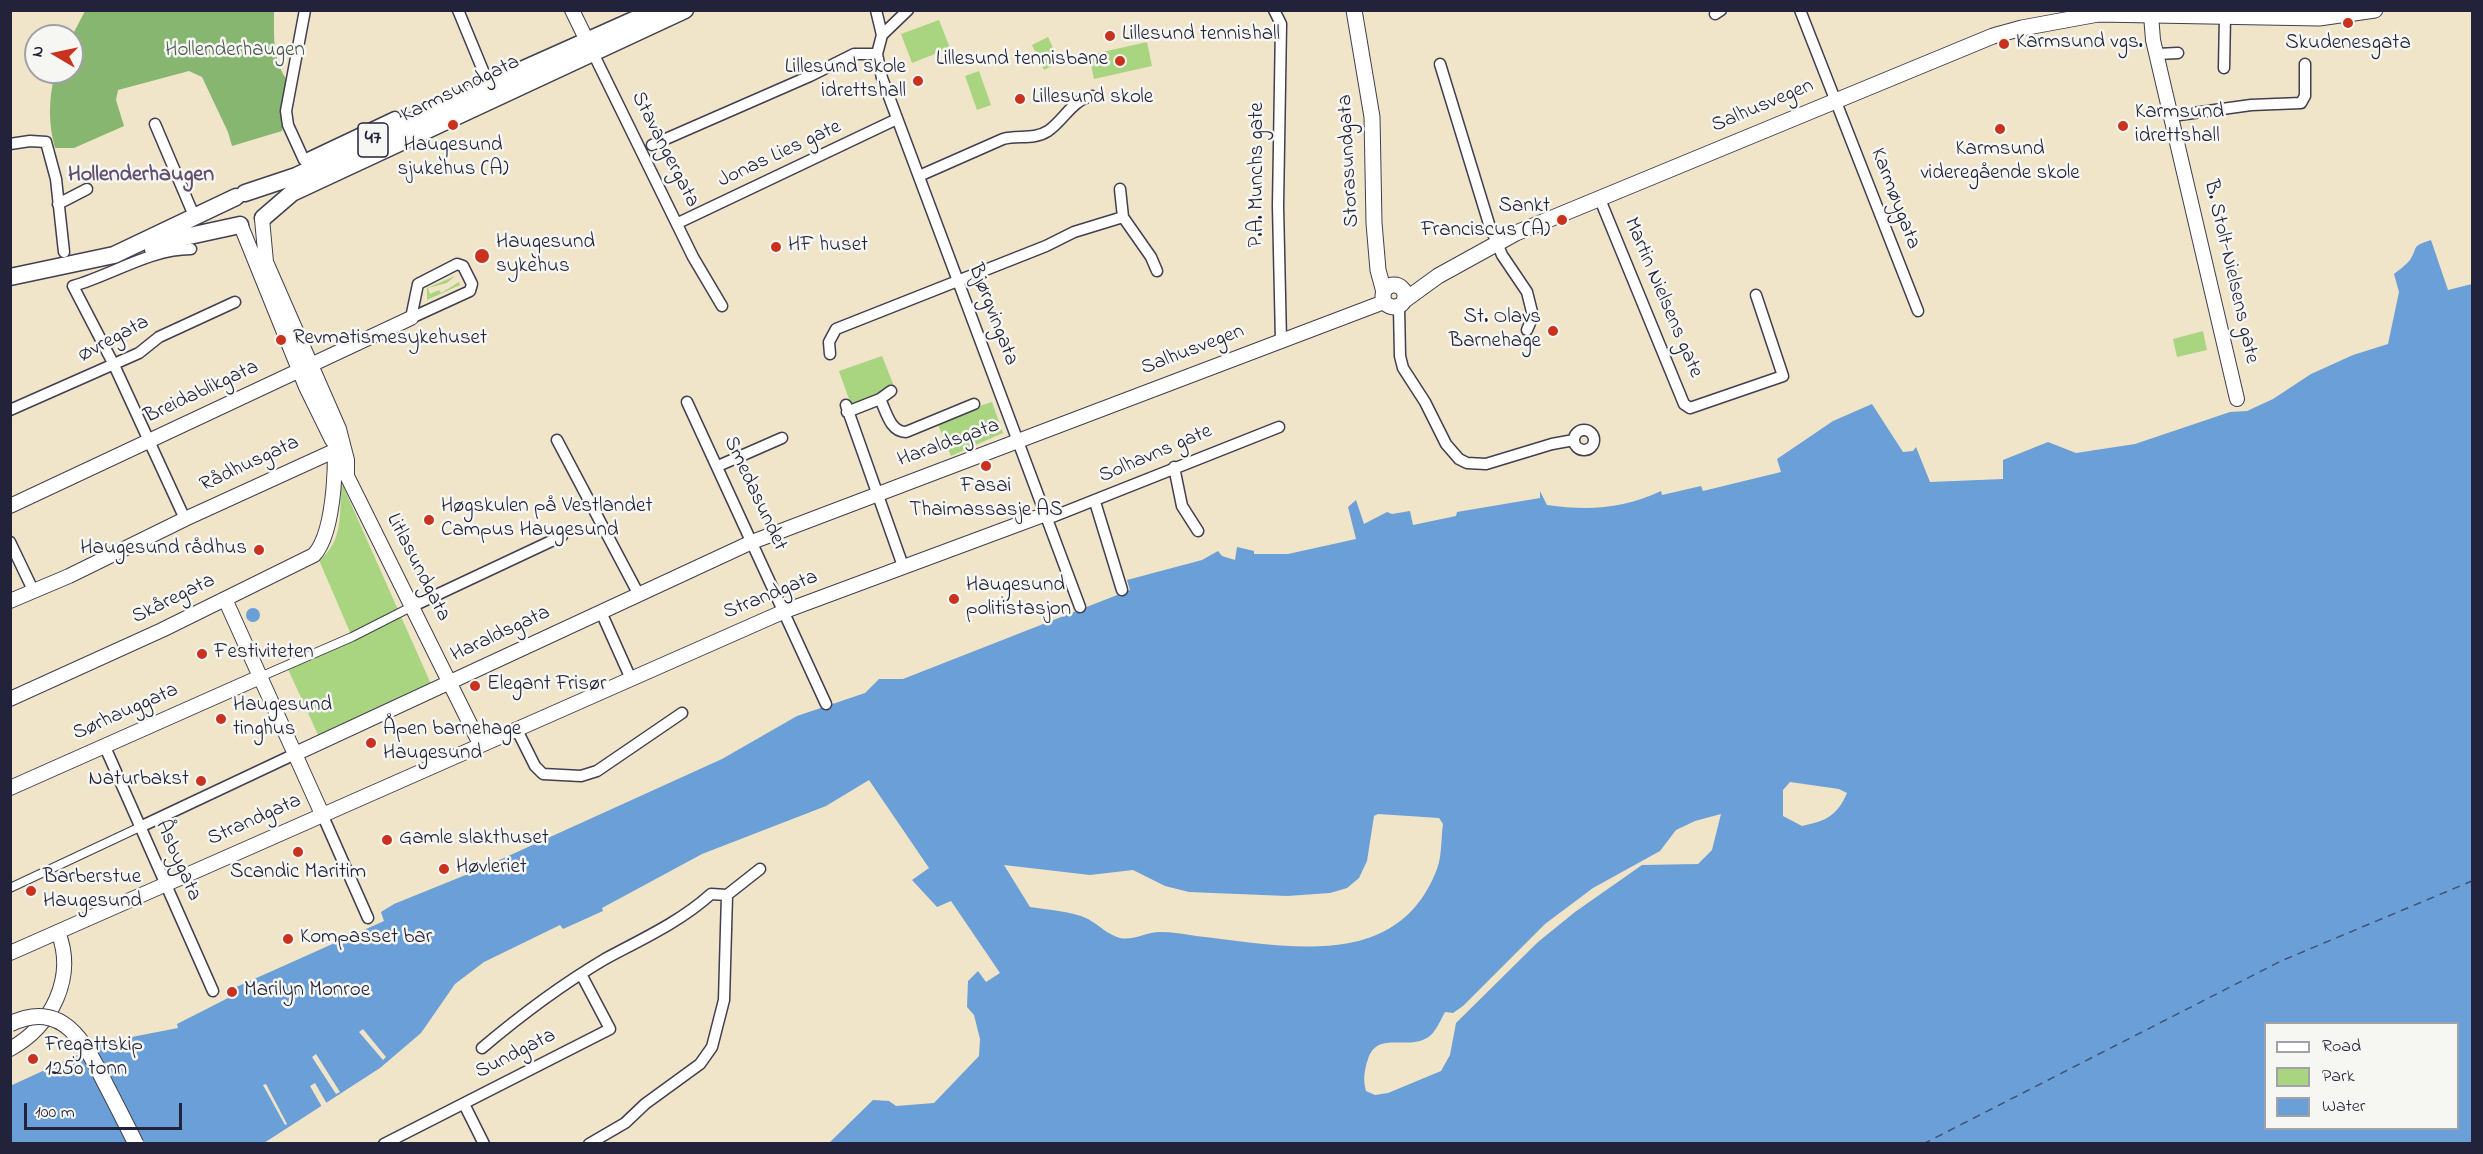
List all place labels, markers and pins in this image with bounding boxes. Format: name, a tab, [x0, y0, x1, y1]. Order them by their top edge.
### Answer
marker: Skudenesgata	[2341, 16, 2355, 30]
place label: Lillesund tennishall	[1122, 23, 1280, 49]
marker: Lillesund tennishall	[1103, 29, 1117, 43]
place label: Karmsund vgs.	[2016, 31, 2143, 57]
place label: Skudenesgata	[2285, 32, 2411, 58]
marker: Karmsund vgs.	[1997, 37, 2011, 51]
place label: Lillesund tennisbane	[936, 48, 1108, 74]
marker: Lillesund tennisbane	[1113, 54, 1127, 68]
place label: Lillesund skole idrettshall	[785, 56, 906, 106]
marker: Lillesund skole idrettshall	[911, 74, 925, 88]
place label: Lillesund skole	[1032, 86, 1153, 112]
marker: Lillesund skole	[1013, 92, 1027, 106]
place label: Karmsund idrettshall	[2135, 101, 2224, 151]
marker: Haugesund sjukehus (A)	[446, 118, 460, 132]
marker: Karmsund idrettshall	[2116, 119, 2130, 133]
marker: Karmsund videregående skole	[1993, 122, 2007, 136]
place label: Haugesund sjukehus (A)	[397, 134, 509, 184]
place label: Karmsund videregående skole	[1920, 138, 2080, 188]
place label: Sankt Franciscus (A)	[1421, 195, 1550, 245]
marker: Sankt Franciscus (A)	[1555, 213, 1569, 227]
place label: Haugesund sykehus	[496, 231, 595, 281]
place label: HF huset	[788, 234, 868, 260]
marker: HF huset	[769, 240, 783, 254]
marker: Haugesund sykehus	[473, 247, 491, 265]
place label: St. Olavs Barnehage	[1449, 306, 1541, 356]
marker: St. Olavs Barnehage	[1546, 324, 1560, 338]
place label: Revmatismesykehuset	[293, 327, 487, 353]
marker: Revmatismesykehuset	[274, 333, 288, 347]
marker: Fasai Thaimassasje AS	[979, 459, 993, 473]
place label: Fasai Thaimassasje AS	[909, 475, 1063, 525]
place label: Høgskulen på Vestlandet Campus Haugesund	[441, 495, 652, 545]
marker: Høgskulen på Vestlandet Campus Haugesund	[422, 513, 436, 527]
place label: Haugesund rådhus	[80, 537, 247, 563]
marker: Haugesund rådhus	[252, 543, 266, 557]
place label: Haugesund politistasjon	[966, 574, 1071, 624]
marker: Haugesund politistasjon	[947, 592, 961, 606]
place label: Festiviteten	[214, 641, 314, 667]
marker: Festiviteten	[195, 647, 209, 661]
place label: Elegant Frisør	[487, 673, 606, 699]
marker: Elegant Frisør	[468, 679, 482, 693]
place label: Haugesund tinghus	[233, 694, 332, 744]
marker: Haugesund tinghus	[214, 712, 228, 726]
place label: Åpen barnehage Haugesund	[383, 718, 521, 768]
marker: Åpen barnehage Haugesund	[364, 736, 378, 750]
place label: Naturbakst	[89, 768, 189, 794]
marker: Naturbakst	[194, 774, 208, 788]
place label: Gamle slakthuset	[399, 827, 549, 853]
marker: Gamle slakthuset	[380, 833, 394, 847]
marker: Scandic Maritim	[291, 845, 305, 859]
place label: Høvleriet	[456, 856, 527, 882]
place label: Scandic Maritim	[230, 861, 366, 887]
marker: Høvleriet	[437, 862, 451, 876]
place label: Barberstue Haugesund	[43, 866, 142, 916]
marker: Barberstue Haugesund	[24, 884, 38, 898]
place label: Kompasset bar	[300, 926, 432, 952]
marker: Kompasset bar	[281, 932, 295, 946]
place label: Marilyn Monroe	[244, 979, 370, 1005]
marker: Marilyn Monroe	[225, 985, 239, 999]
place label: Fregattskip 1250 tonn	[45, 1034, 143, 1084]
marker: Fregattskip 1250 tonn	[26, 1052, 40, 1066]

